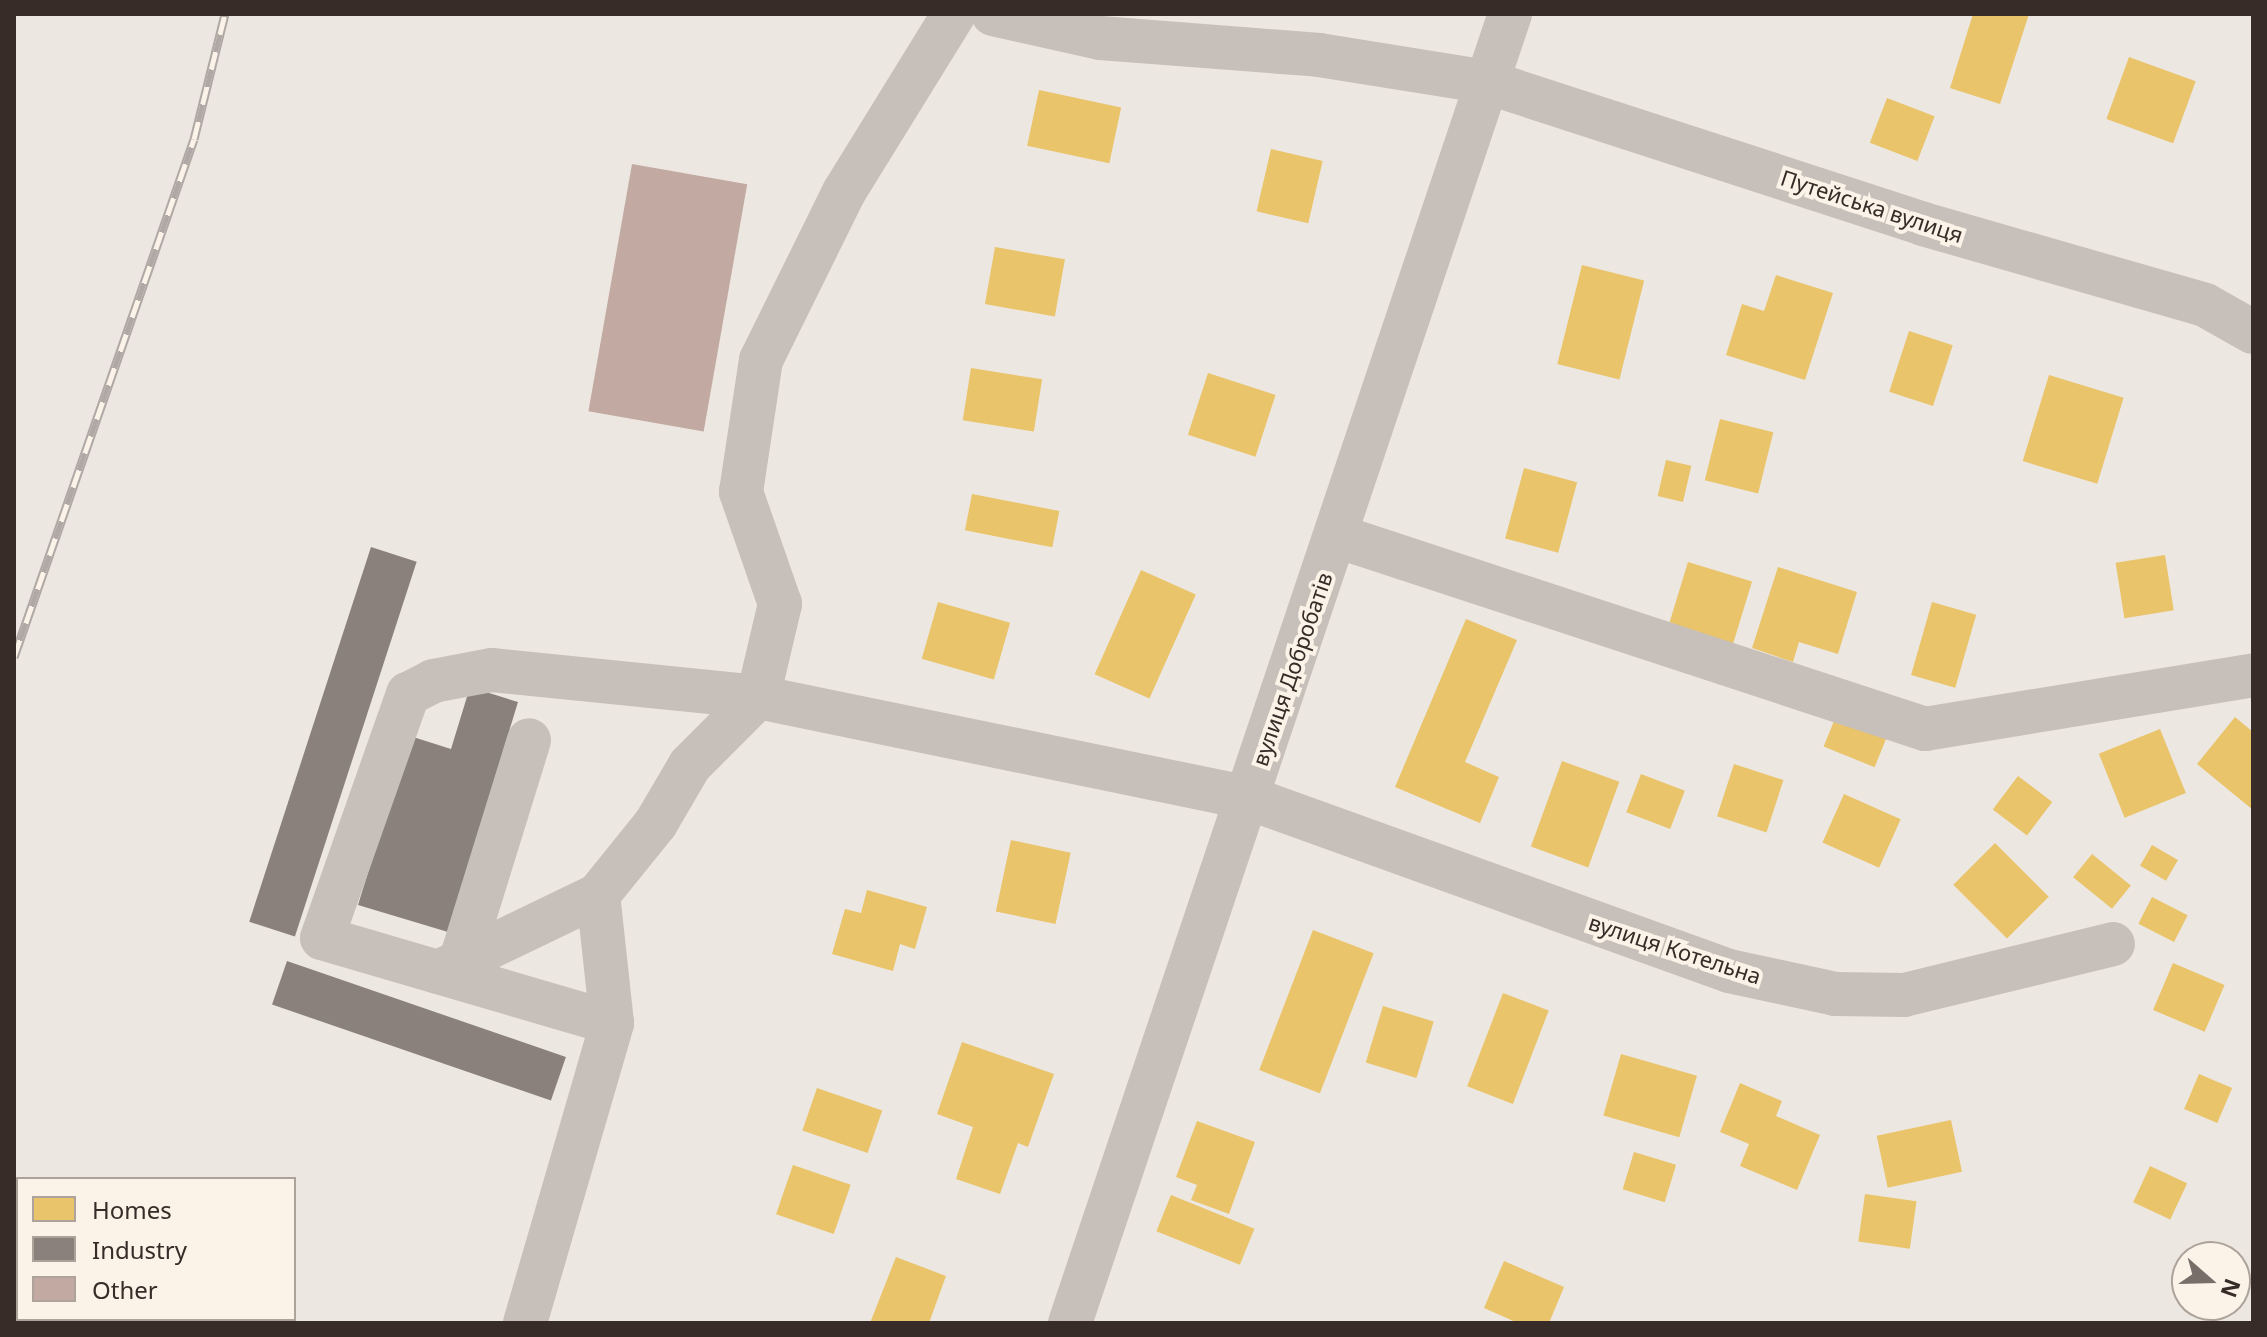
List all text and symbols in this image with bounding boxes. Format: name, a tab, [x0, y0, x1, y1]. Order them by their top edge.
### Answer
street label: Путейська вулиця	[1777, 164, 1967, 248]
street label: вулиця Добробатів	[1246, 569, 1338, 769]
street label: вулиця Котельна	[1585, 909, 1765, 989]
legend	[16, 1177, 296, 1321]
text: Homes	[92, 1193, 172, 1226]
text: Industry	[92, 1233, 187, 1266]
north arrow	[2171, 1241, 2251, 1321]
text: Other	[92, 1273, 158, 1306]
text: N	[2215, 1275, 2249, 1302]

